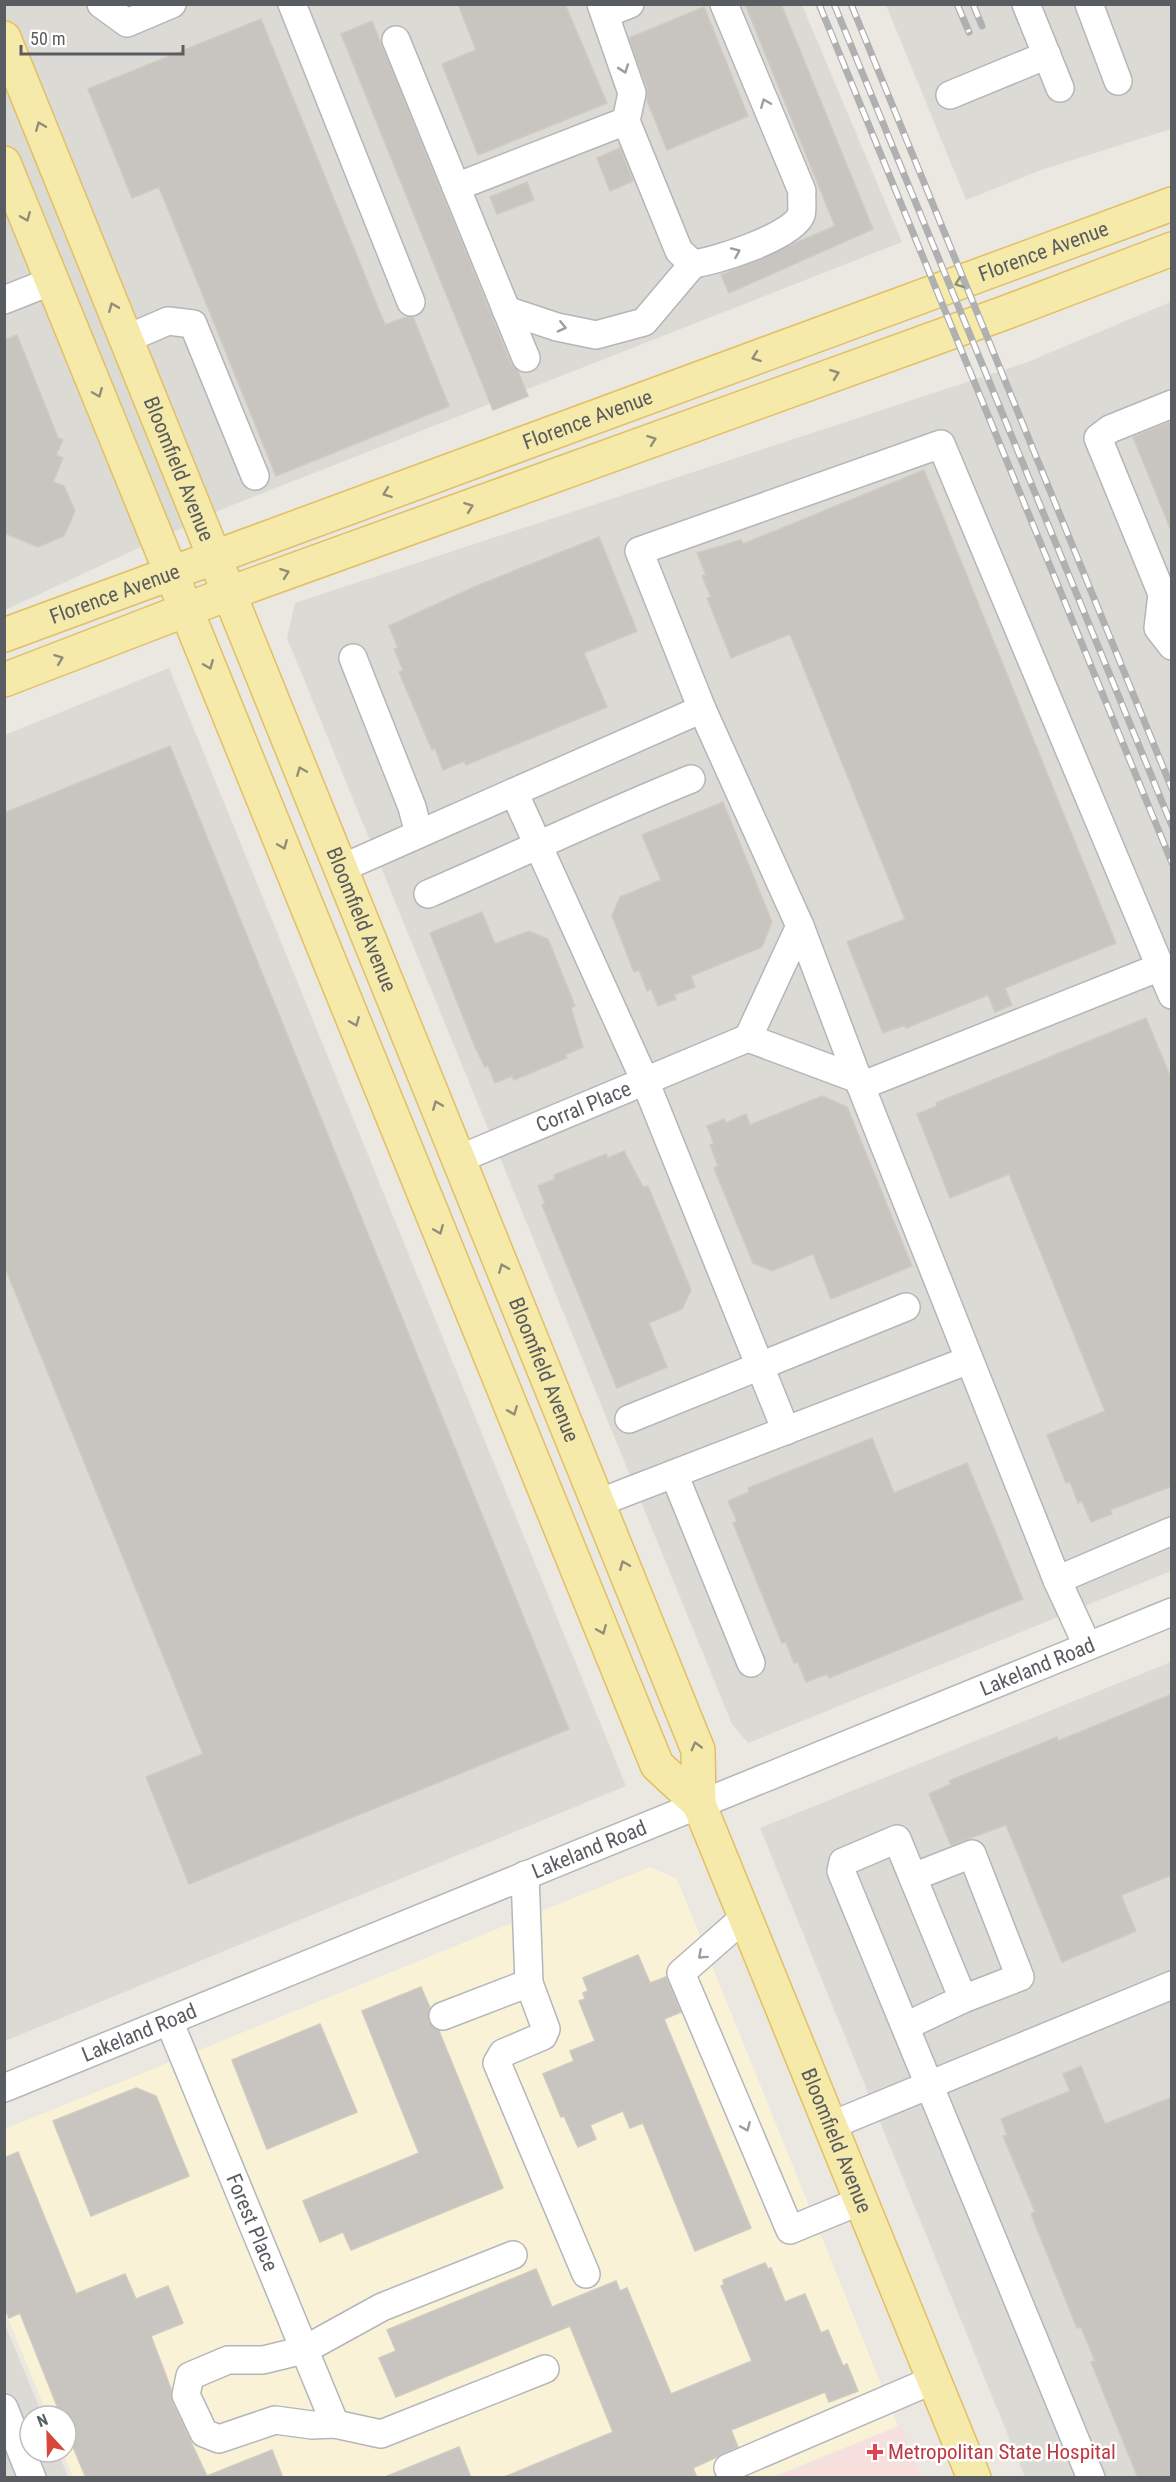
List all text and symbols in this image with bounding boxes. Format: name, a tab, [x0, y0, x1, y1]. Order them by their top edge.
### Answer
scale bar	[21, 18, 183, 56]
text: 50 m	[30, 28, 65, 49]
one-way arrow	[616, 63, 629, 74]
one-way arrow	[760, 98, 772, 109]
one-way arrow	[35, 122, 47, 133]
one-way arrow	[19, 211, 32, 222]
street label: Florence Avenue	[975, 216, 1112, 286]
one-way arrow	[730, 247, 741, 259]
one-way arrow	[954, 275, 965, 288]
one-way arrow	[108, 302, 120, 313]
one-way arrow	[556, 320, 566, 333]
one-way arrow	[751, 350, 762, 362]
one-way arrow	[829, 369, 840, 381]
street label: Florence Avenue	[519, 385, 656, 455]
one-way arrow	[91, 387, 103, 398]
street label: Bloomfield Avenue	[139, 393, 219, 545]
one-way arrow	[646, 435, 657, 448]
one-way arrow	[382, 485, 393, 498]
one-way arrow	[463, 501, 473, 514]
street label: Florence Avenue	[46, 559, 183, 629]
one-way arrow	[279, 568, 290, 581]
one-way arrow	[53, 654, 64, 666]
one-way arrow	[202, 659, 214, 670]
one-way arrow	[296, 766, 308, 777]
one-way arrow	[276, 839, 288, 850]
street label: Bloomfield Avenue	[321, 844, 401, 995]
one-way arrow	[348, 1016, 361, 1027]
street label: Corral Place	[532, 1076, 635, 1137]
one-way arrow	[432, 1101, 444, 1112]
one-way arrow	[432, 1224, 444, 1235]
one-way arrow	[498, 1263, 510, 1274]
street label: Bloomfield Avenue	[504, 1294, 584, 1446]
one-way arrow	[506, 1405, 518, 1416]
one-way arrow	[619, 1561, 631, 1572]
one-way arrow	[595, 1624, 607, 1635]
street label: Lakeland Road	[977, 1633, 1098, 1701]
one-way arrow	[691, 1741, 703, 1752]
street label: Lakeland Road	[528, 1815, 650, 1884]
one-way arrow	[699, 1948, 709, 1959]
street label: Lakeland Road	[78, 1999, 200, 2067]
street label: Bloomfield Avenue	[796, 2065, 877, 2217]
one-way arrow	[739, 2121, 751, 2132]
street label: Forest Place	[221, 2170, 283, 2275]
north arrow	[18, 2404, 78, 2464]
text: N	[34, 2410, 51, 2431]
place label: Metropolitan State Hospital	[888, 2440, 1116, 2464]
marker: Metropolitan State Hospital	[866, 2443, 884, 2461]

